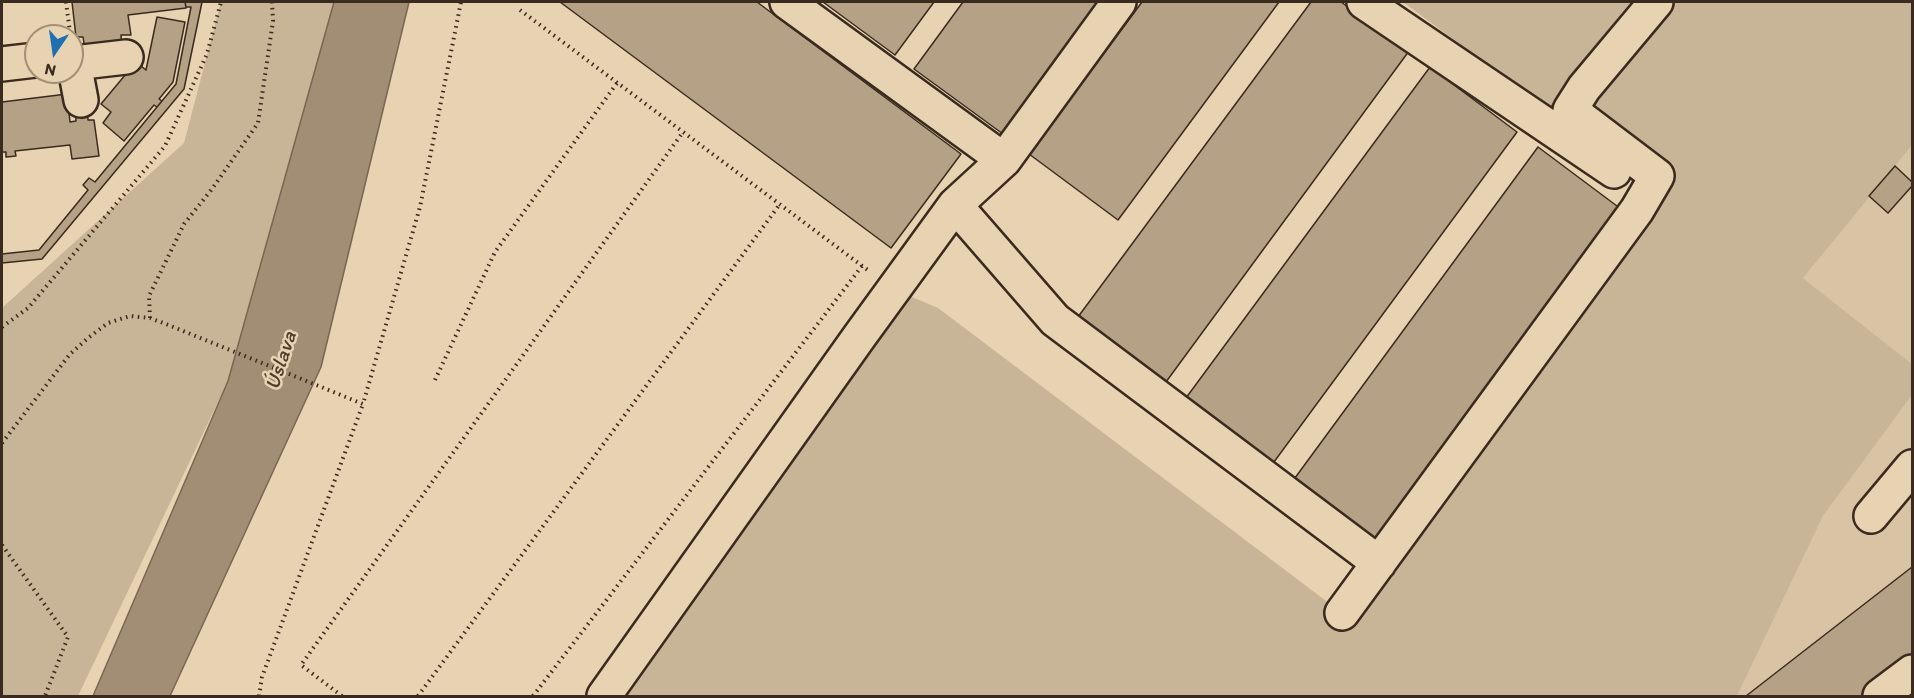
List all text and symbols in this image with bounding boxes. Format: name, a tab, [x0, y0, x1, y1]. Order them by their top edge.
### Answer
north arrow	[24, 24, 84, 84]
text: N	[43, 60, 58, 81]
water label: Úslava	[261, 329, 303, 393]

